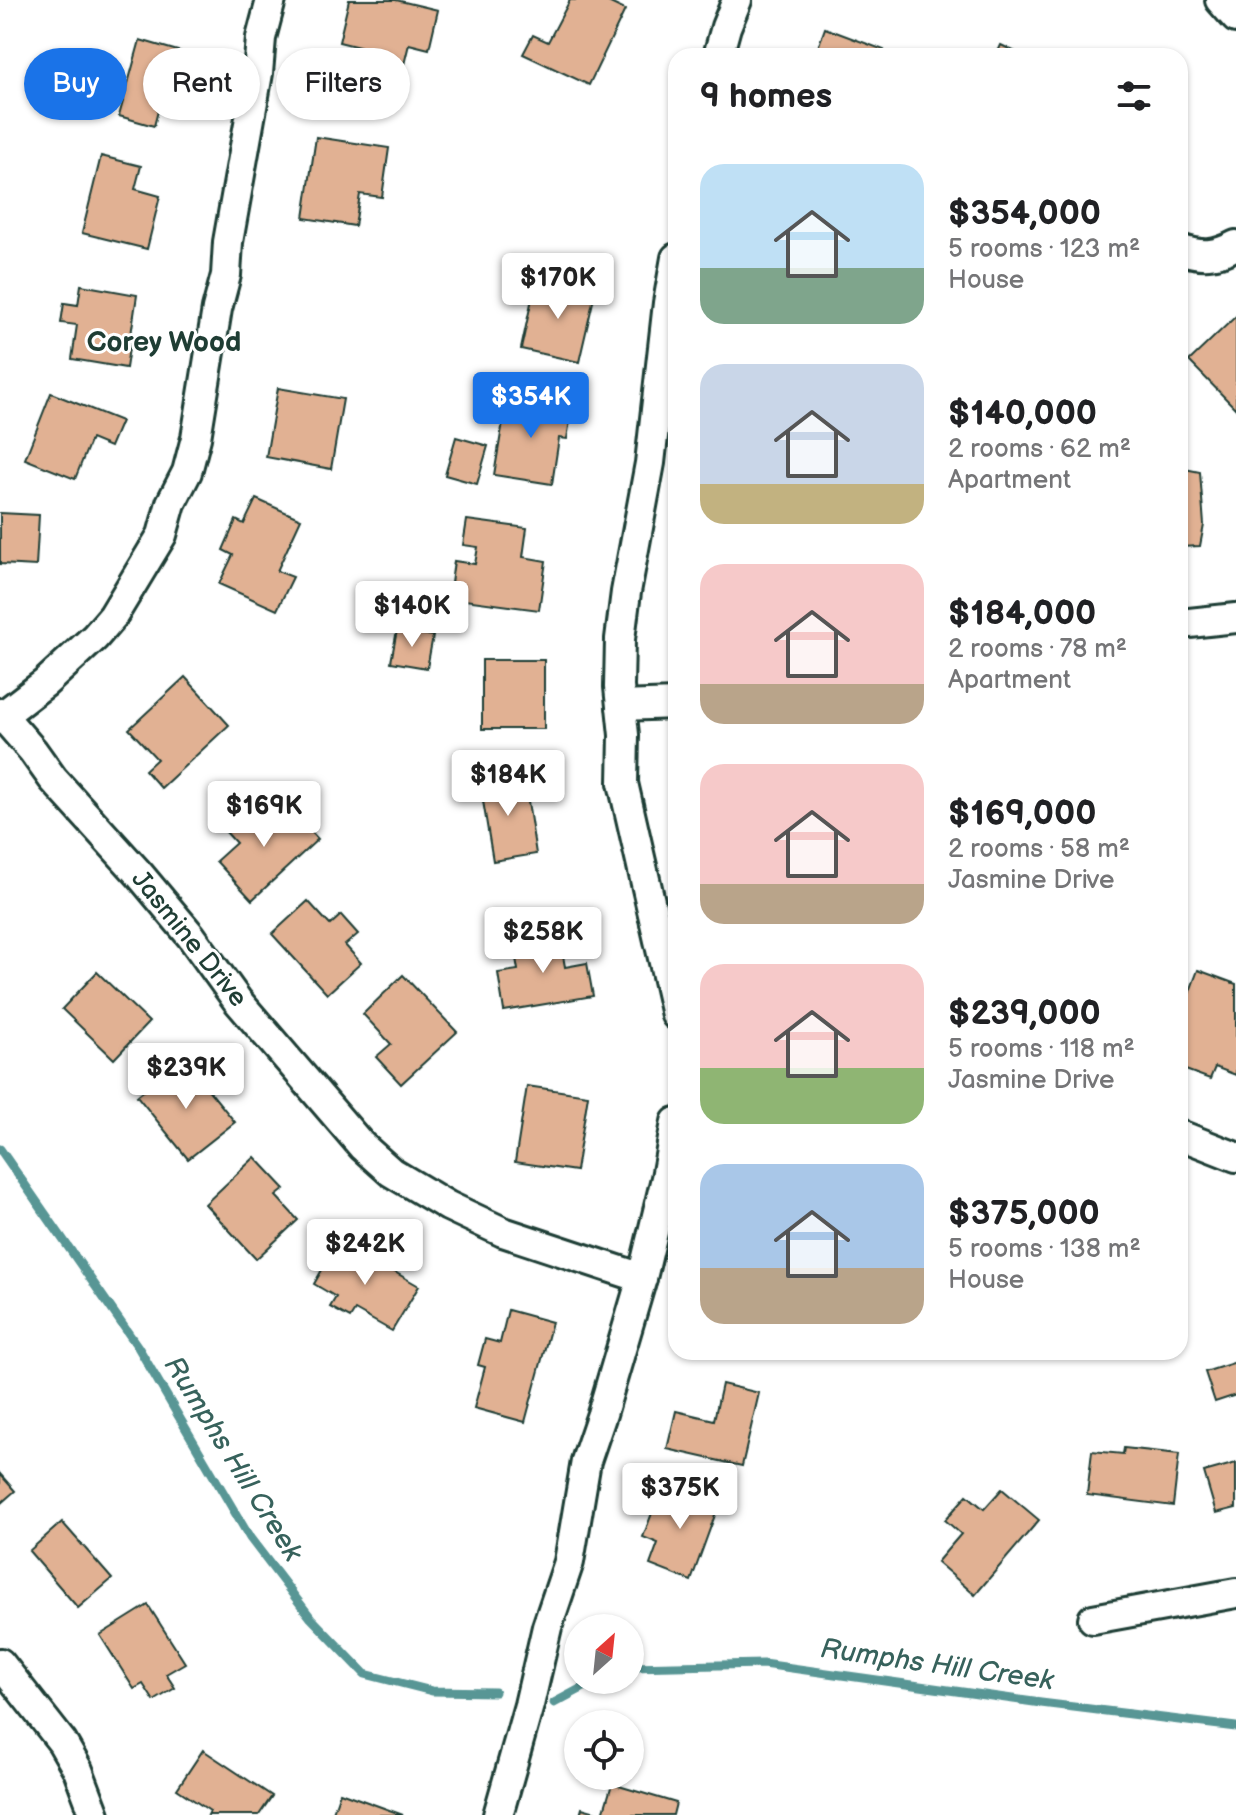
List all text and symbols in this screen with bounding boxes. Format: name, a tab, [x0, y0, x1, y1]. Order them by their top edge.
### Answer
chip: Buy	[24, 48, 127, 120]
chip: Rent	[143, 48, 260, 120]
chip: Filters	[276, 48, 410, 120]
icon: filters	[1112, 74, 1156, 118]
text: 9 homes	[700, 76, 832, 117]
text: $354,000	[948, 193, 1101, 234]
icon: home	[764, 196, 860, 292]
text: 5 rooms · 123 m²	[948, 234, 1140, 265]
pin: $170K	[502, 253, 614, 321]
text: $170K	[520, 263, 596, 294]
text: House	[948, 265, 1024, 296]
district label: Corey Wood	[87, 326, 241, 359]
pin: $354K	[475, 372, 587, 440]
text: $354K	[491, 382, 571, 413]
text: $140,000	[948, 393, 1097, 434]
icon: home	[764, 396, 860, 492]
text: 2 rooms · 62 m²	[948, 434, 1131, 465]
text: Apartment	[948, 465, 1071, 496]
pin: $140K	[356, 581, 468, 649]
text: $140K	[373, 591, 451, 622]
text: $184,000	[948, 593, 1096, 634]
icon: home	[764, 596, 860, 692]
text: 2 rooms · 78 m²	[948, 634, 1127, 665]
text: Apartment	[948, 665, 1071, 696]
pin: $184K	[452, 750, 564, 818]
text: $184K	[470, 760, 546, 791]
pin: $169K	[208, 781, 320, 849]
text: $169K	[226, 791, 302, 822]
text: $169,000	[948, 793, 1096, 834]
icon: home	[764, 796, 860, 892]
text: 2 rooms · 58 m²	[948, 834, 1130, 865]
street label: Jasmine Drive	[125, 865, 253, 1013]
text: Jasmine Drive	[948, 865, 1114, 896]
pin: $258K	[487, 907, 599, 975]
text: $258K	[502, 917, 584, 948]
text: $239,000	[948, 993, 1101, 1034]
icon: home	[764, 996, 860, 1092]
text: 5 rooms · 118 m²	[948, 1034, 1135, 1065]
pin: $239K	[130, 1043, 242, 1111]
text: $239K	[146, 1053, 226, 1084]
text: Jasmine Drive	[948, 1065, 1114, 1096]
text: $375,000	[948, 1193, 1100, 1234]
icon: home	[764, 1196, 860, 1292]
pin: $242K	[309, 1219, 421, 1287]
text: $242K	[325, 1229, 405, 1260]
text: 5 rooms · 138 m²	[948, 1234, 1141, 1265]
text: House	[948, 1265, 1024, 1296]
water label: Rumphs Hill Creek	[157, 1351, 310, 1568]
pin: $375K	[624, 1463, 736, 1531]
text: $375K	[640, 1473, 720, 1504]
north arrow	[564, 1614, 644, 1694]
map controls	[564, 1614, 644, 1790]
water label: Rumphs Hill Creek	[818, 1632, 1057, 1698]
button: locate	[564, 1710, 644, 1790]

